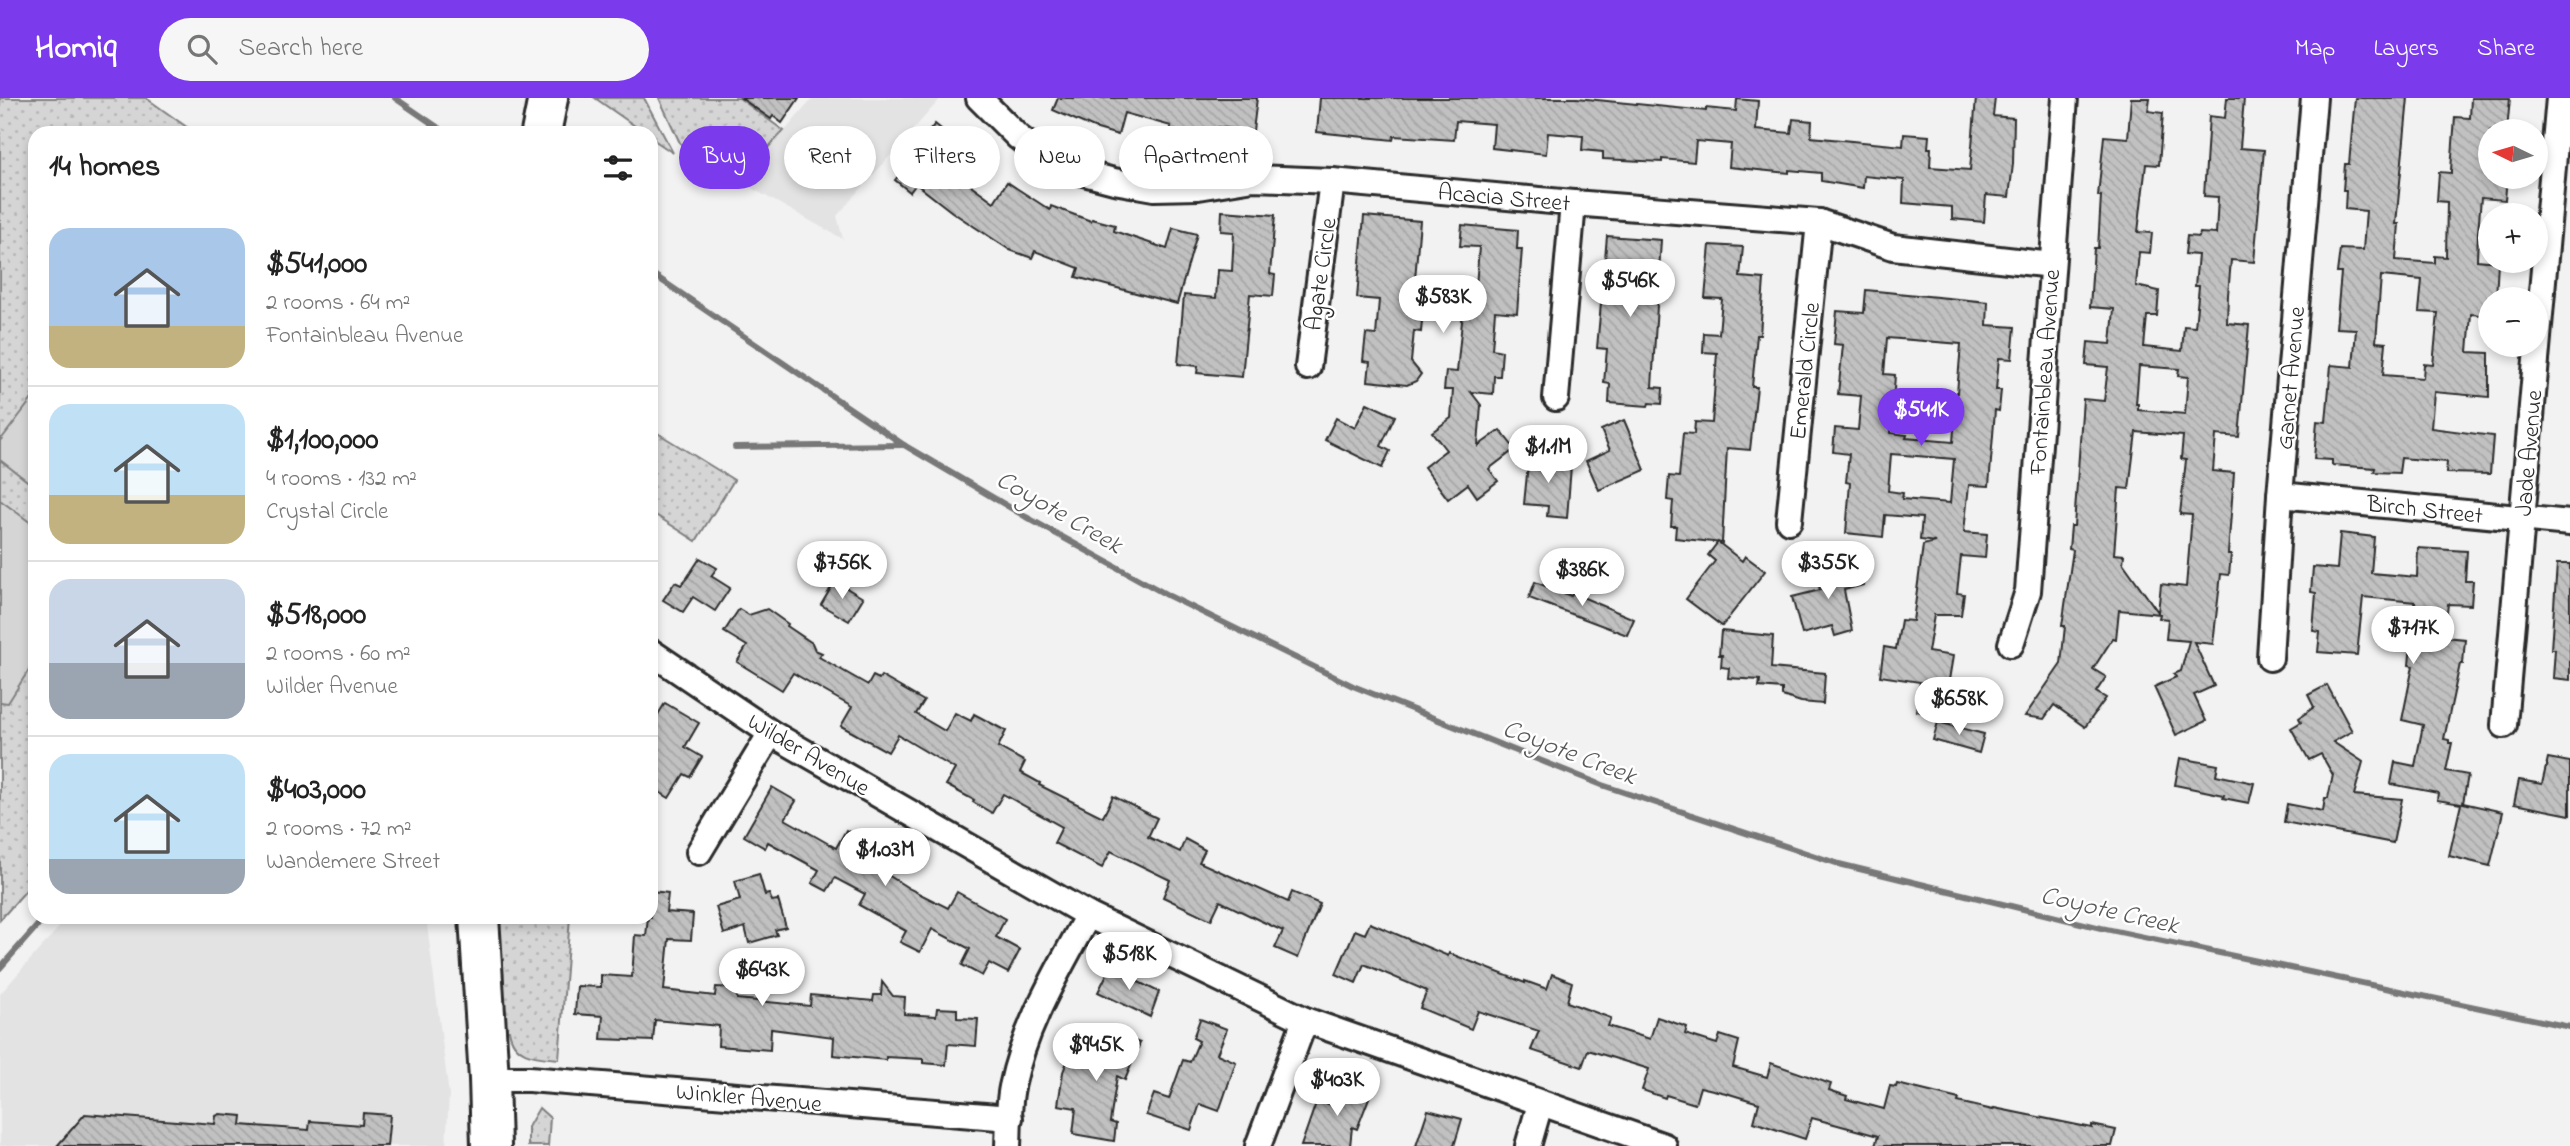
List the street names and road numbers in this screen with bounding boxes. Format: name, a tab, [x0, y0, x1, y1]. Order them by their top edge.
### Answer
street label: Acacia Street	[1436, 176, 1571, 223]
street label: Agate Circle	[1297, 215, 1348, 333]
street label: Fontainbleau Avenue	[2022, 268, 2071, 477]
street label: Emerald Circle	[1782, 300, 1831, 442]
street label: Garnet Avenue	[2269, 305, 2316, 451]
street label: Jade Avenue	[2508, 388, 2553, 518]
street label: Birch Street	[2364, 488, 2484, 535]
street label: Wilder Avenue	[740, 706, 876, 807]
street label: Winkler Avenue	[674, 1076, 823, 1123]

